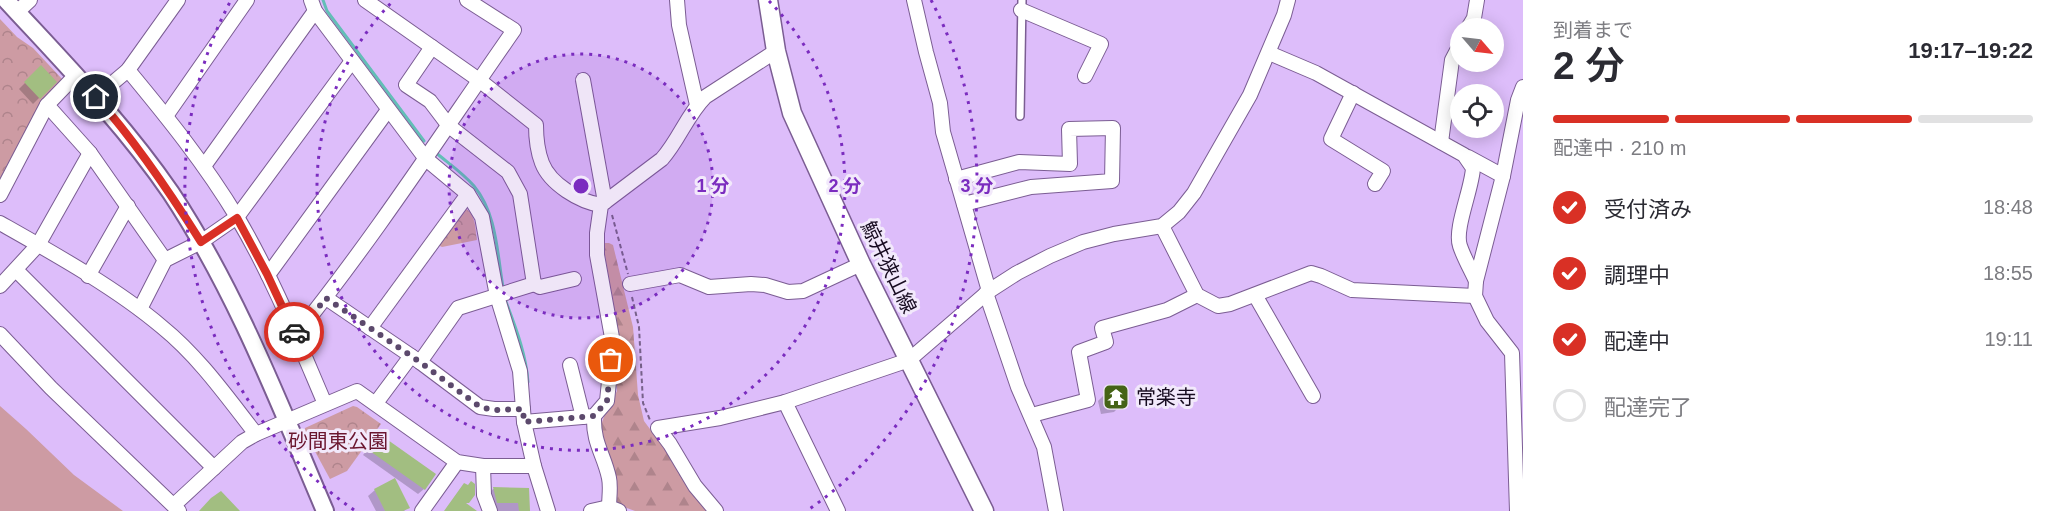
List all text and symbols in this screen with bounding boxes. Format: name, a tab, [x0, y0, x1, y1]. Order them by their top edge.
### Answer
north arrow	[1450, 18, 1504, 72]
map controls	[1450, 18, 1504, 138]
text: 到着まで	[1553, 19, 1633, 41]
text: 19:17–19:22	[1908, 38, 2033, 63]
text: 2 分	[1553, 44, 1625, 87]
pin	[70, 71, 121, 122]
icon: home	[79, 80, 112, 113]
button: locate	[1450, 84, 1504, 138]
text: 配達中 · 210 m	[1553, 137, 1686, 159]
centre of rings	[571, 176, 591, 196]
text: 1 分	[696, 176, 730, 196]
text: 2 分	[828, 176, 862, 196]
text: 3 分	[960, 176, 994, 196]
icon: check	[1553, 191, 1586, 224]
text: 18:48	[1983, 196, 2033, 218]
text: 受付済み	[1604, 197, 1692, 222]
street label: 鯨井狭山線	[857, 217, 921, 317]
icon: check	[1553, 257, 1586, 290]
text: 18:55	[1983, 262, 2033, 284]
text: 調理中	[1604, 263, 1670, 288]
courier	[264, 302, 324, 362]
icon: car	[278, 316, 311, 349]
icon: check	[1553, 323, 1586, 356]
text: 19:11	[1984, 328, 2033, 350]
text: 配達中	[1604, 329, 1670, 354]
pin	[585, 334, 636, 385]
icon: bag	[594, 343, 627, 376]
temple icon: 常楽寺	[1101, 382, 1131, 412]
place label: 常楽寺	[1136, 386, 1196, 408]
text: 配達完了	[1604, 395, 1692, 420]
park label: 砂間東公園	[288, 430, 388, 452]

